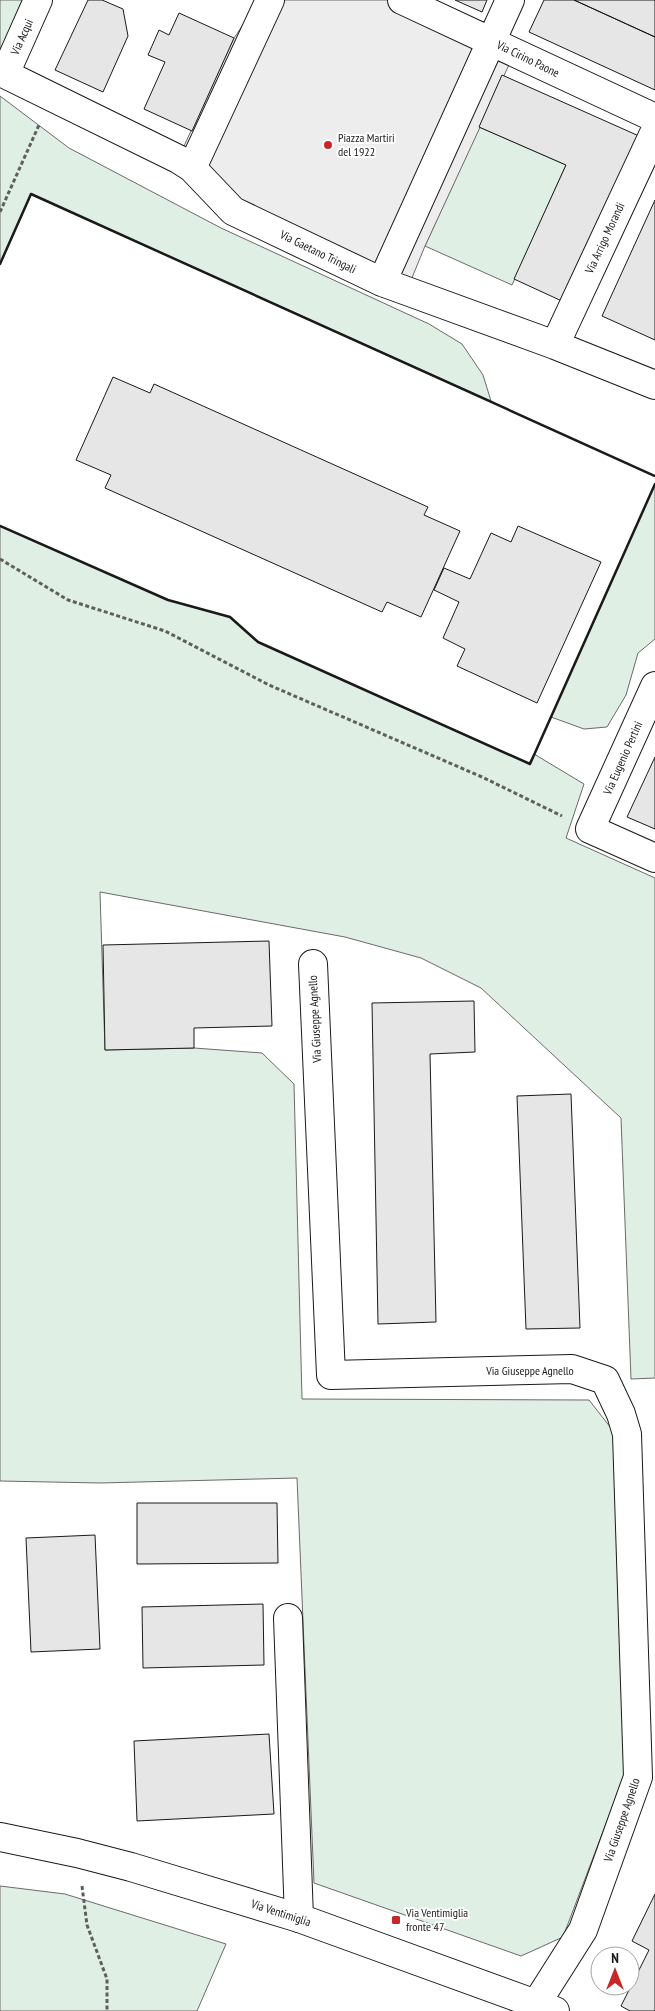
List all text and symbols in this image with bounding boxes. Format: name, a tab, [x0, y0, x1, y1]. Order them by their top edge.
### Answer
street label: Via Acqui	[7, 16, 36, 58]
street label: Via Cirino Paone	[494, 37, 562, 80]
place label: Piazza Martiri del 1922	[338, 130, 395, 159]
marker: Piazza Martiri del 1922	[322, 139, 334, 151]
street label: Via Arrigo Morandi	[581, 200, 628, 277]
street label: Via Gaetano Tringali	[277, 226, 359, 276]
street label: Via Eugenio Pertini	[599, 719, 645, 798]
street label: Via Giuseppe Agnello	[305, 975, 324, 1064]
street label: Via Giuseppe Agnello	[485, 1363, 574, 1378]
street label: Via Giuseppe Agnello	[600, 1776, 643, 1865]
street label: Via Ventimiglia	[248, 1895, 313, 1929]
place label: Via Ventimiglia fronte 47	[405, 1905, 468, 1934]
marker: Via Ventimiglia fronte 47	[390, 1914, 402, 1926]
north arrow	[590, 1946, 640, 1996]
text: N	[611, 1949, 619, 1967]

